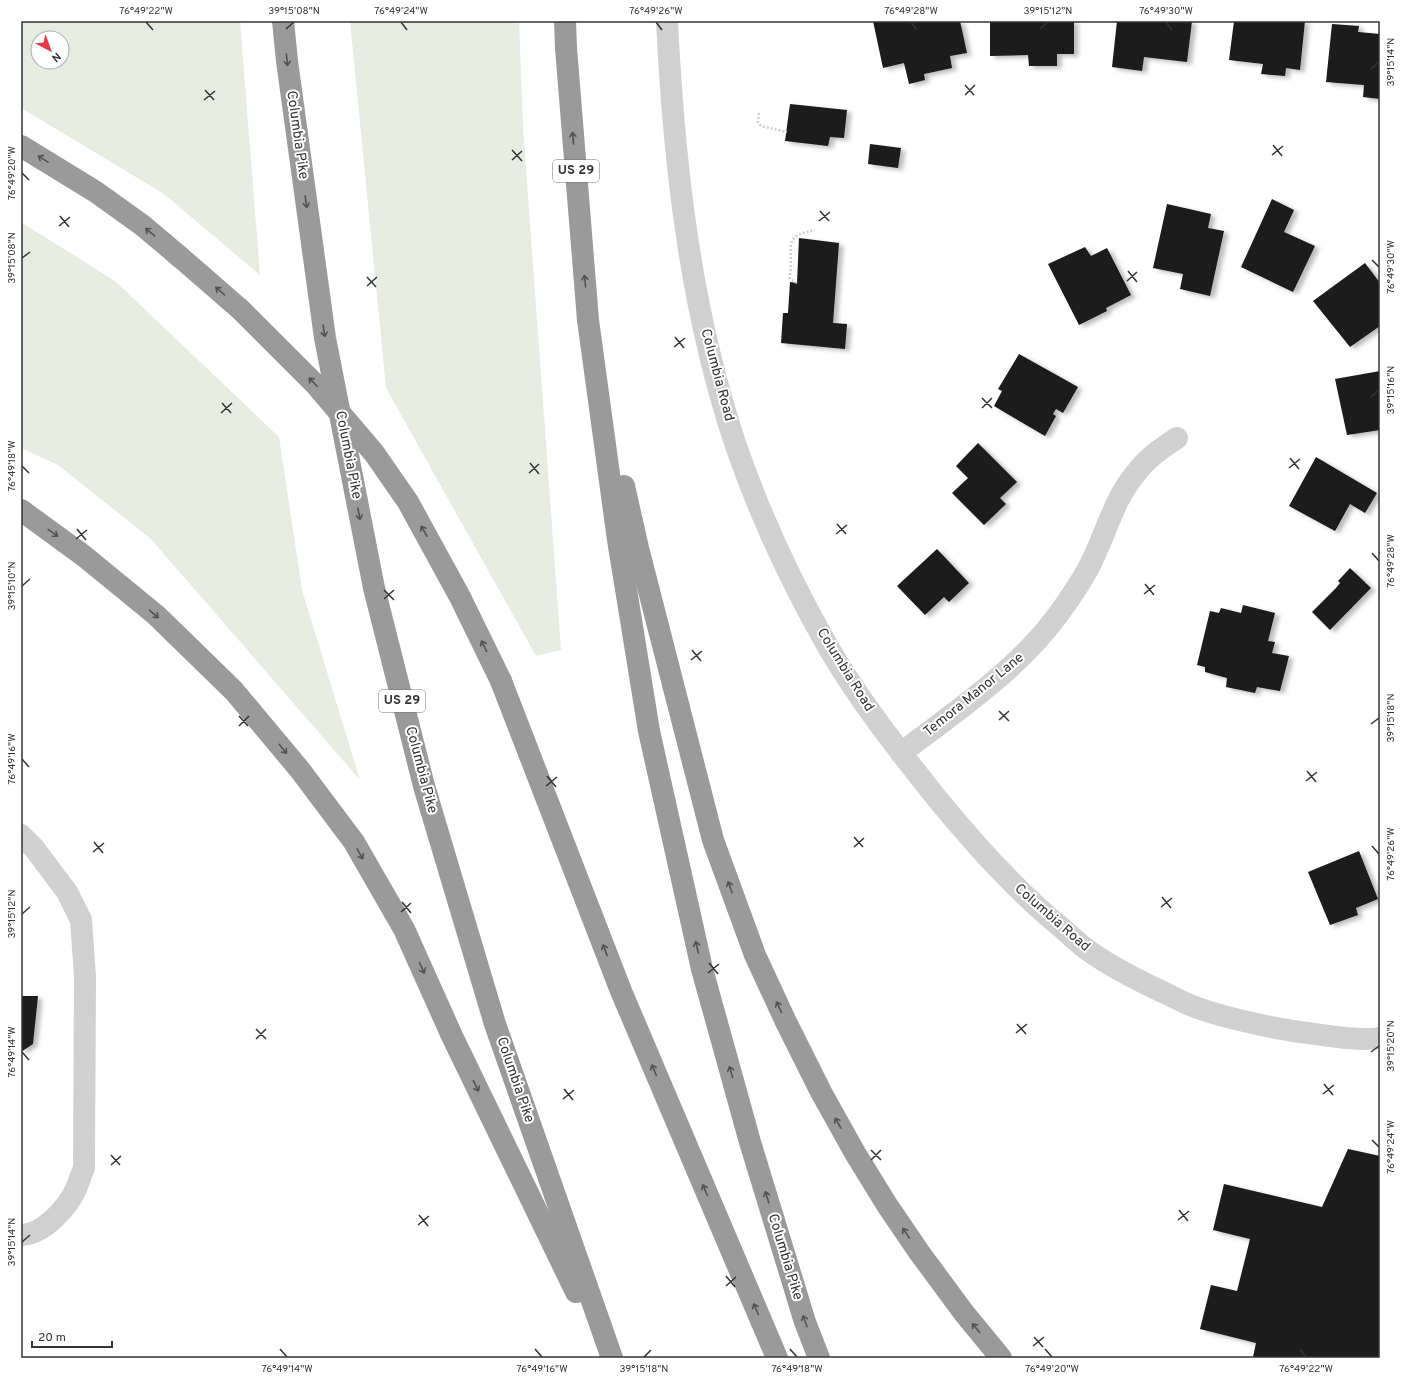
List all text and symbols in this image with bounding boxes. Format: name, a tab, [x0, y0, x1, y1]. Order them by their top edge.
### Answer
text: 76°49'22"W	[119, 5, 173, 18]
text: 39°15'08"N	[268, 5, 320, 18]
text: 76°49'24"W	[374, 5, 428, 18]
text: 76°49'26"W	[629, 5, 683, 18]
text: 76°49'28"W	[884, 5, 938, 18]
text: 39°15'12"N	[1024, 5, 1072, 18]
text: 76°49'30"W	[1139, 5, 1193, 18]
north arrow	[30, 30, 70, 70]
text: 39°15'14"N	[1385, 38, 1398, 86]
text: N	[48, 49, 63, 65]
one-way arrow	[283, 53, 290, 66]
street label: Columbia Pike	[282, 90, 312, 180]
one-way arrow	[570, 132, 577, 145]
text: 76°49'20"W	[6, 146, 19, 200]
one-way arrow	[37, 155, 49, 163]
road number: US 29	[553, 160, 599, 182]
one-way arrow	[302, 196, 310, 209]
one-way arrow	[145, 227, 156, 236]
text: 39°15'08"N	[6, 232, 19, 284]
text: 76°49'30"W	[1385, 240, 1398, 294]
one-way arrow	[582, 275, 589, 288]
one-way arrow	[215, 287, 225, 296]
one-way arrow	[320, 324, 328, 337]
street label: Columbia Road	[697, 327, 737, 423]
text: 39°15'16"N	[1385, 366, 1398, 414]
one-way arrow	[308, 377, 318, 387]
street label: Columbia Pike	[331, 409, 365, 501]
text: 76°49'18"W	[6, 440, 19, 492]
one-way arrow	[356, 507, 364, 520]
one-way arrow	[419, 525, 427, 537]
one-way arrow	[47, 529, 58, 537]
text: 76°49'28"W	[1385, 534, 1398, 588]
text: 39°15'10"N	[6, 561, 19, 611]
one-way arrow	[149, 610, 159, 619]
street label: Columbia Road	[813, 625, 877, 715]
one-way arrow	[480, 640, 487, 652]
street label: Temora Manor Lane	[920, 649, 1028, 741]
road number: US 29	[379, 690, 425, 712]
text: 39°15'18"N	[1385, 694, 1398, 742]
street label: Columbia Pike	[401, 725, 441, 815]
text: 76°49'16"W	[6, 733, 19, 785]
one-way arrow	[278, 744, 287, 754]
text: 76°49'26"W	[1385, 827, 1398, 881]
one-way arrow	[357, 848, 365, 860]
street label: Columbia Road	[1011, 880, 1093, 956]
one-way arrow	[725, 881, 733, 893]
text: 39°15'12"N	[6, 890, 19, 938]
one-way arrow	[693, 941, 701, 954]
one-way arrow	[600, 944, 608, 956]
one-way arrow	[418, 962, 426, 974]
one-way arrow	[775, 1001, 782, 1013]
text: 39°15'20"N	[1385, 1020, 1398, 1072]
text: 76°49'14"W	[6, 1026, 19, 1078]
street label: Columbia Pike	[492, 1035, 538, 1125]
one-way arrow	[650, 1064, 658, 1076]
one-way arrow	[727, 1066, 734, 1079]
one-way arrow	[473, 1080, 480, 1092]
one-way arrow	[834, 1117, 841, 1129]
text: 76°49'24"W	[1385, 1120, 1398, 1174]
one-way arrow	[701, 1184, 708, 1196]
one-way arrow	[763, 1191, 770, 1204]
street label: Columbia Pike	[764, 1212, 806, 1302]
text: 39°15'14"N	[6, 1218, 19, 1266]
one-way arrow	[902, 1228, 910, 1239]
one-way arrow	[752, 1304, 759, 1316]
one-way arrow	[801, 1316, 809, 1328]
one-way arrow	[972, 1322, 981, 1333]
scale bar	[32, 1323, 112, 1349]
text: 20 m	[38, 1330, 66, 1346]
text: 76°49'14"W	[261, 1363, 313, 1376]
text: 76°49'16"W	[516, 1363, 568, 1376]
text: 39°15'18"N	[620, 1363, 668, 1376]
text: 76°49'18"W	[771, 1363, 823, 1376]
text: 76°49'20"W	[1025, 1363, 1079, 1376]
text: 76°49'22"W	[1279, 1363, 1333, 1376]

